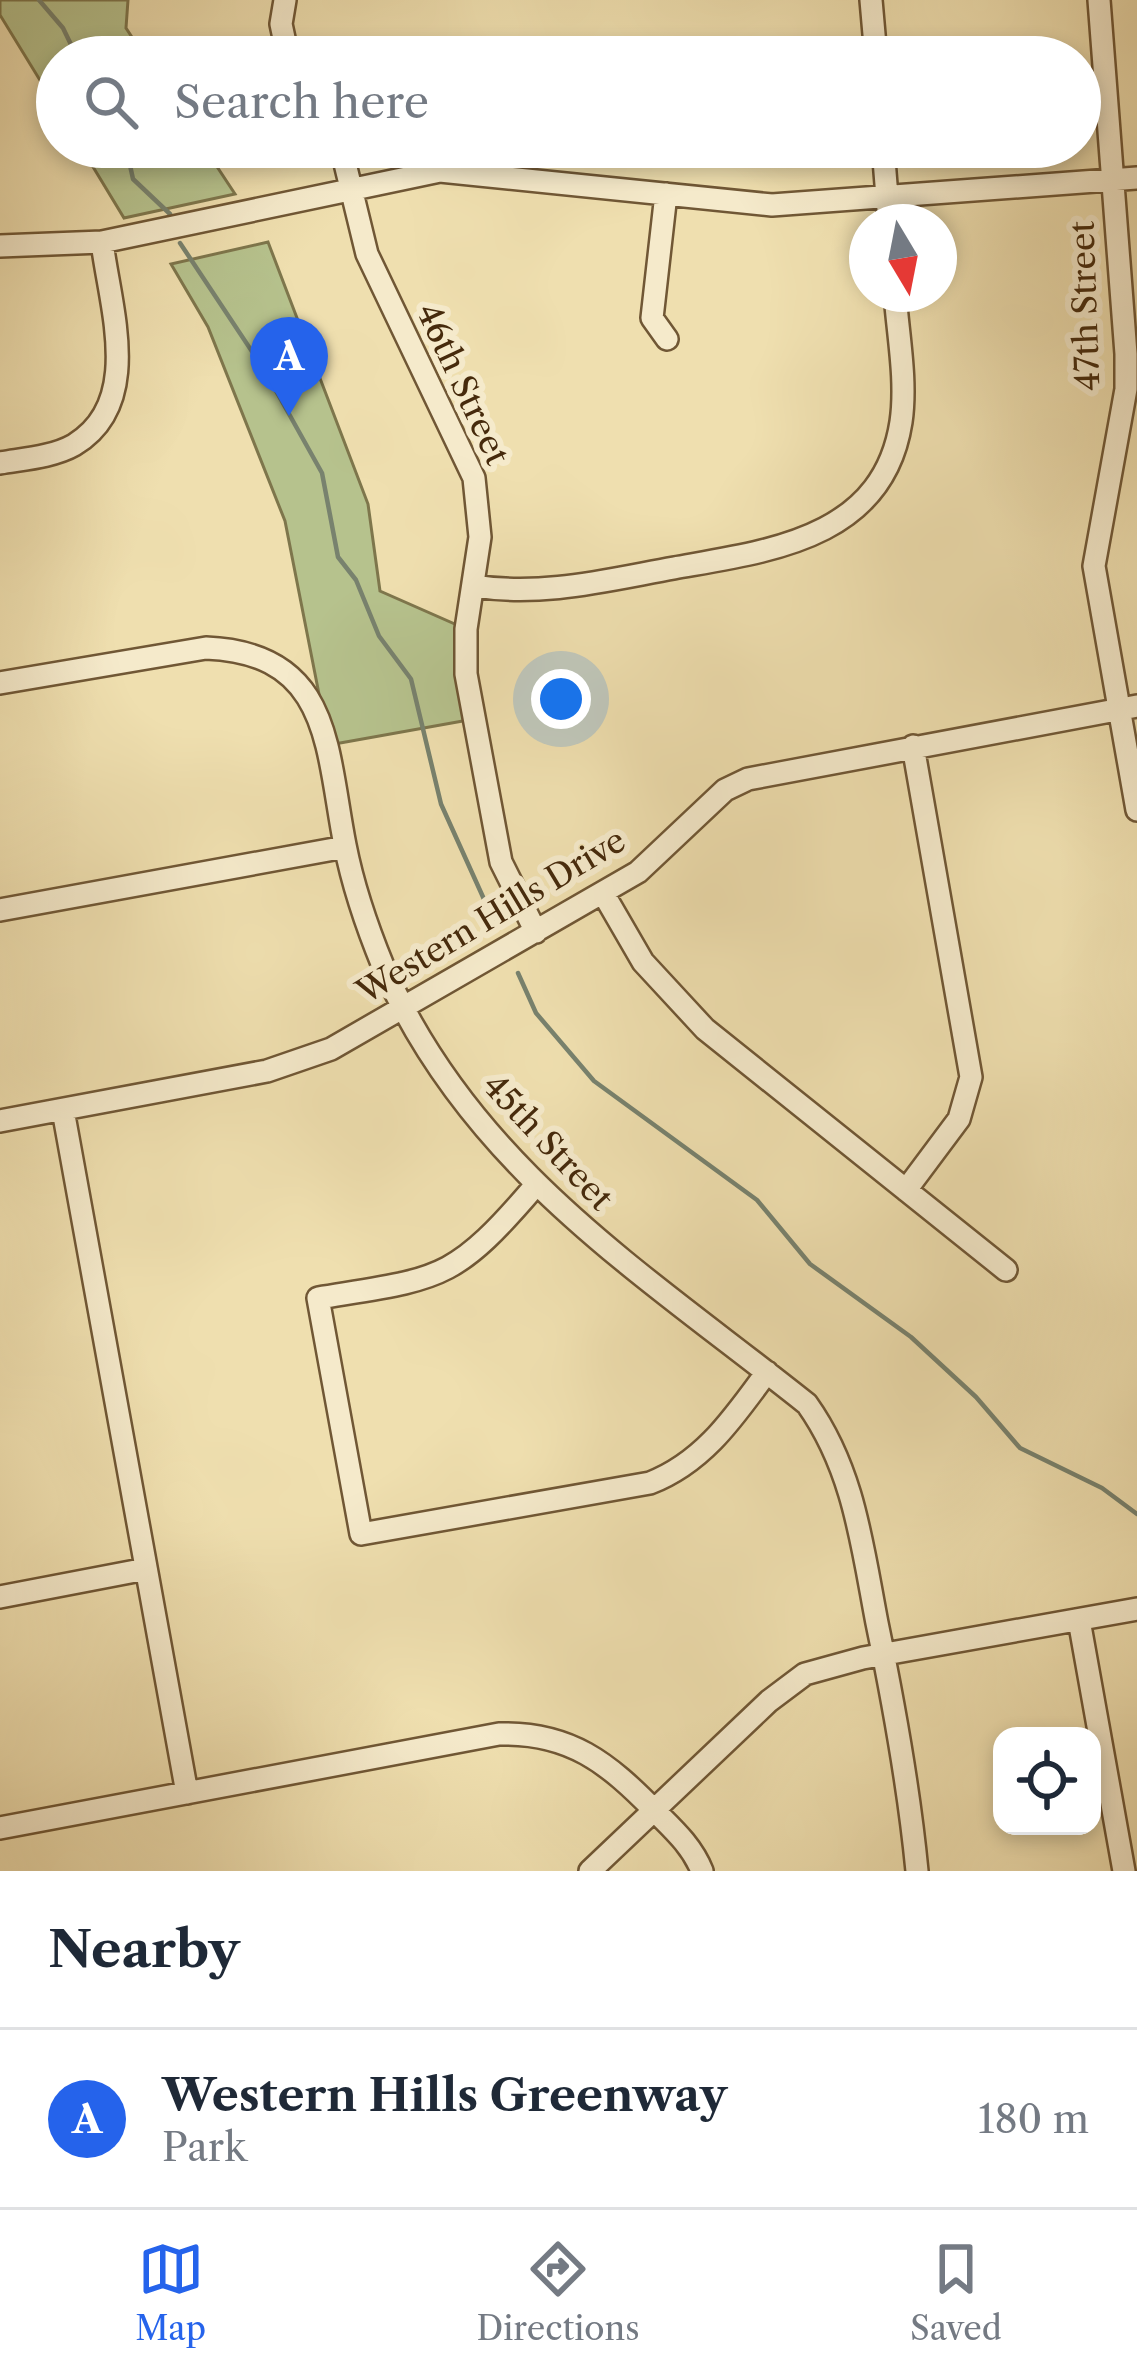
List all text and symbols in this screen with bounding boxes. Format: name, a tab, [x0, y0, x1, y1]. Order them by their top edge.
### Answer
search box	[36, 36, 1101, 168]
icon: search	[78, 69, 144, 135]
text: Search here	[174, 74, 429, 130]
north arrow	[849, 204, 957, 312]
street label: 47th Street	[1062, 220, 1108, 392]
street label: 46th Street	[408, 297, 518, 471]
pin: A	[250, 317, 328, 416]
your location	[531, 669, 591, 729]
street label: Western Hills Drive	[348, 820, 633, 1013]
street label: 45th Street	[474, 1065, 622, 1219]
map controls	[993, 1727, 1101, 1835]
button: locate	[993, 1727, 1101, 1835]
text: Nearby	[48, 1918, 240, 1980]
text: Western Hills Greenway	[162, 2067, 727, 2123]
text: A	[72, 2095, 102, 2143]
text: 180 m	[978, 2095, 1089, 2143]
text: Park	[162, 2123, 247, 2171]
tab: Map	[135, 2236, 206, 2349]
tab: Directions	[477, 2236, 640, 2349]
tab: Saved	[910, 2236, 1002, 2349]

